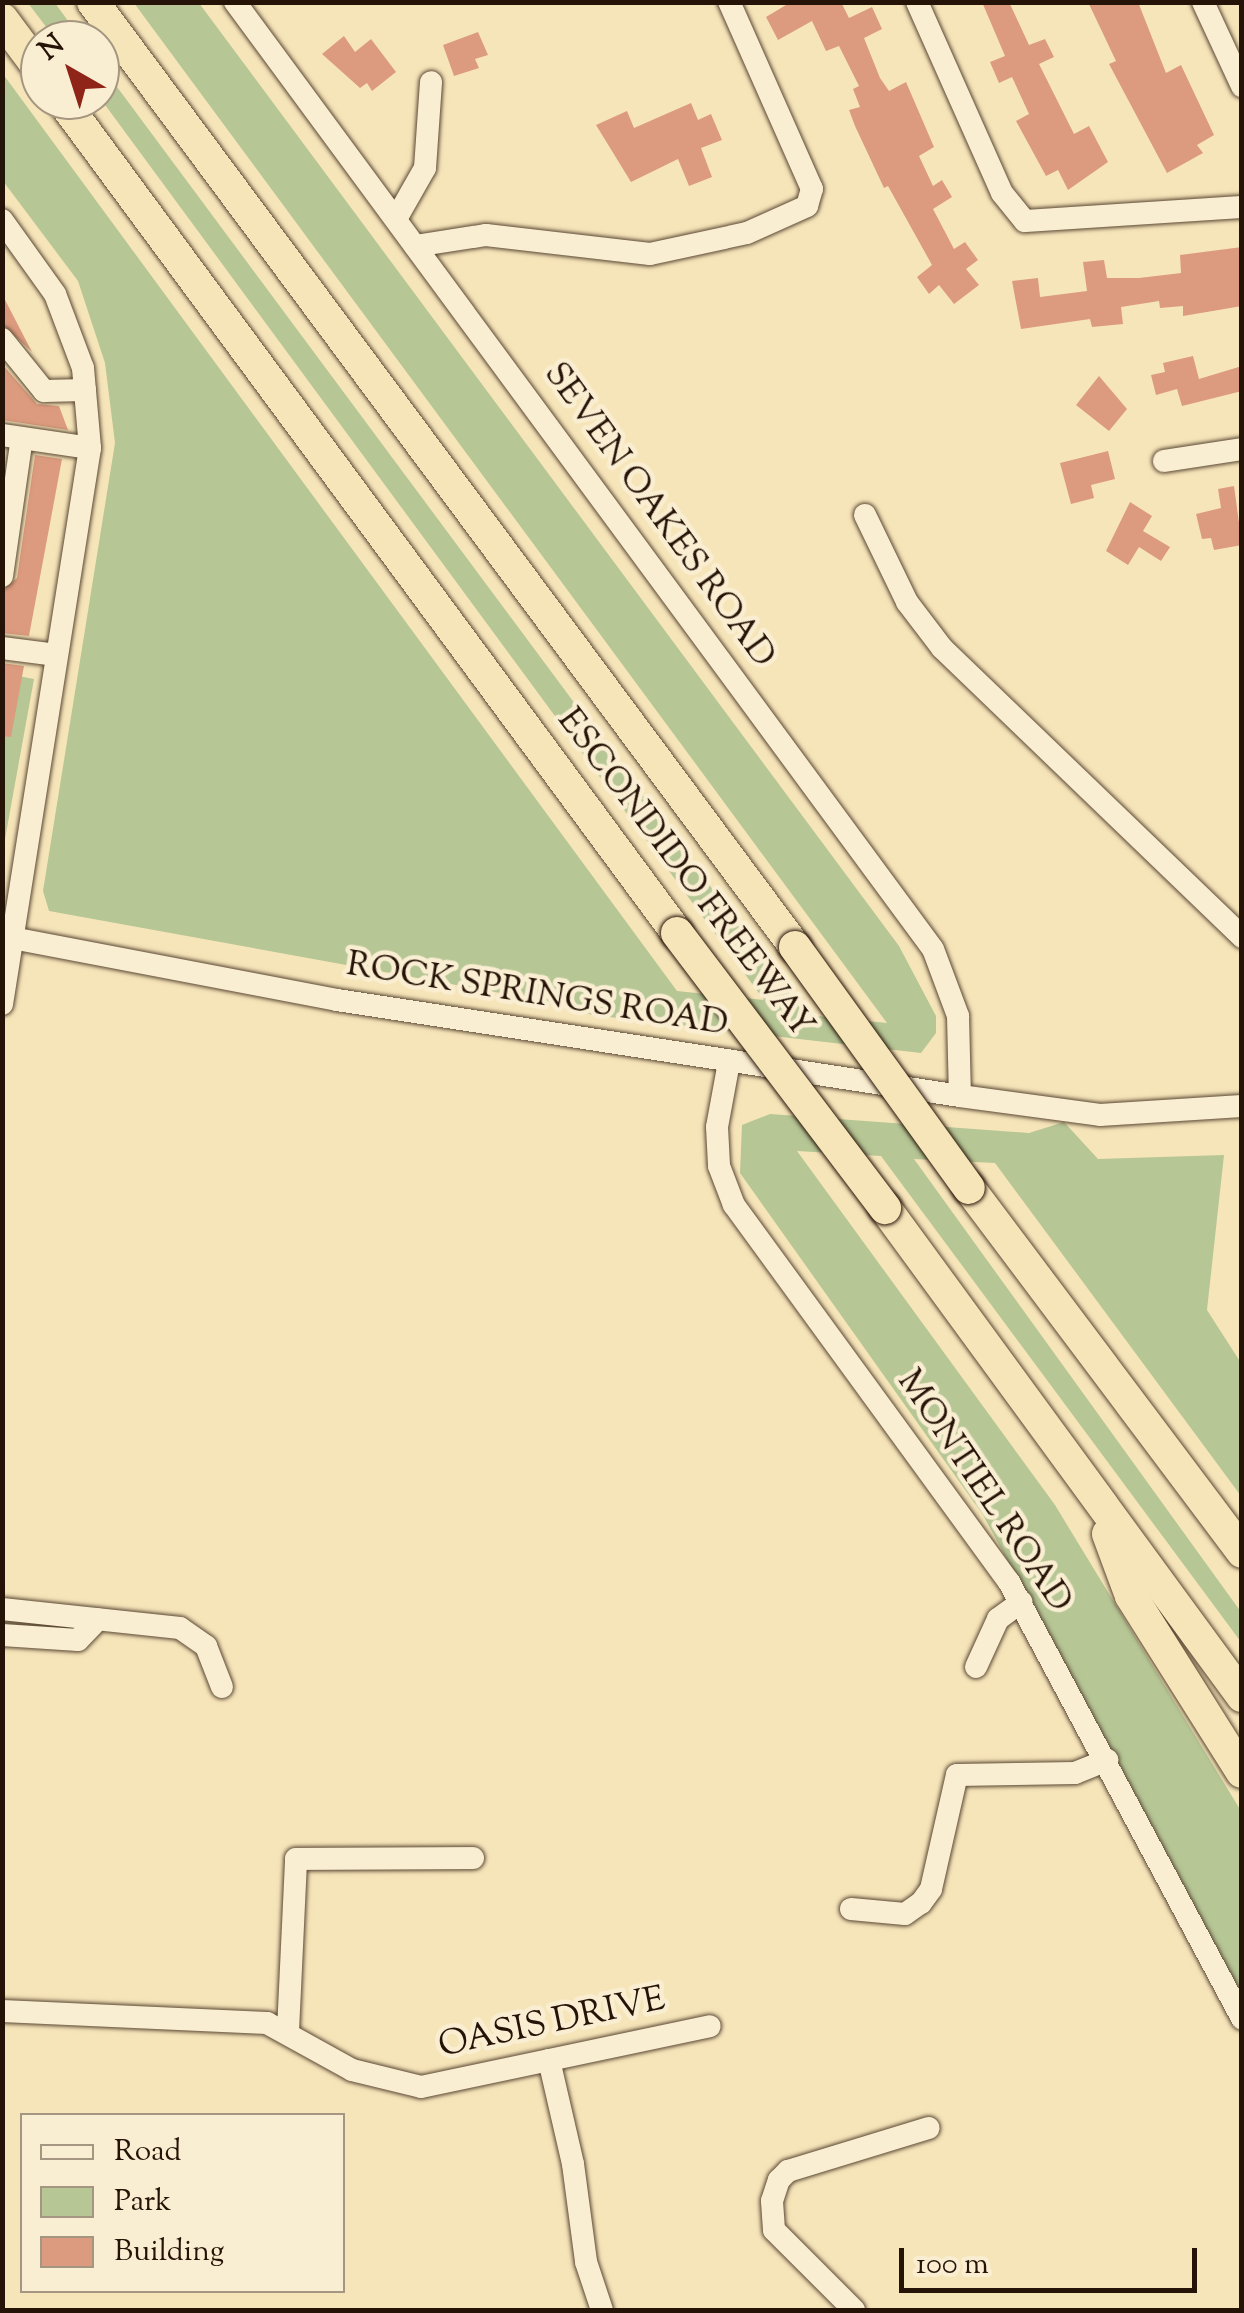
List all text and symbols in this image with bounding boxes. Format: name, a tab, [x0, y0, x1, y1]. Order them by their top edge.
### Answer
north arrow	[20, 20, 120, 120]
text: N	[31, 26, 74, 71]
street label: SEVEN OAKES ROAD	[533, 355, 783, 677]
street label: ESCONDIDO FREEWAY	[547, 701, 821, 1047]
street label: ROCK SPRINGS ROAD	[343, 945, 731, 1047]
street label: MONTIEL ROAD	[886, 1363, 1080, 1621]
street label: OASIS DRIVE	[435, 1980, 669, 2068]
legend	[20, 2113, 345, 2293]
text: Road	[114, 2131, 181, 2174]
text: Park	[114, 2181, 171, 2224]
scale bar	[904, 2228, 1202, 2290]
text: Building	[114, 2231, 224, 2274]
text: 100 m	[916, 2244, 989, 2287]

